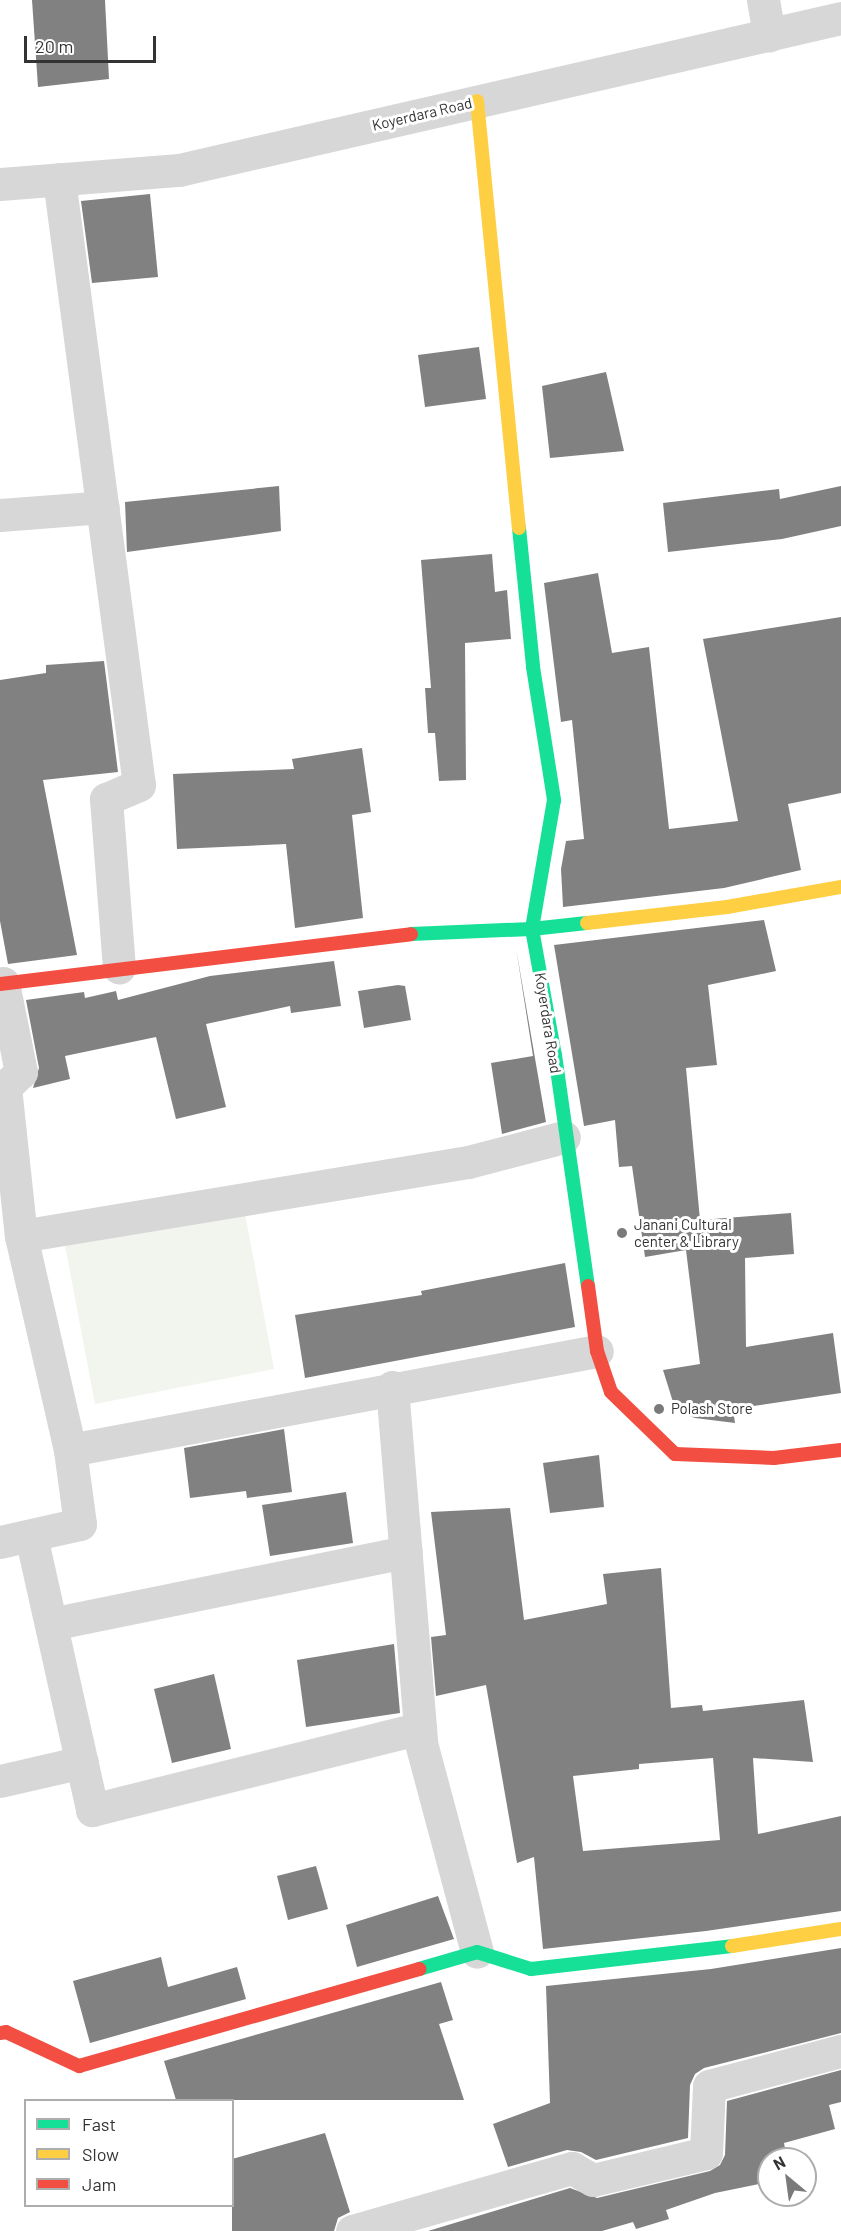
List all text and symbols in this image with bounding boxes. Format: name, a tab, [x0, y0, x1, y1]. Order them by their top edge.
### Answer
scale bar	[27, 24, 159, 62]
text: 20 m	[35, 35, 73, 57]
street label: Koyerdara Road	[370, 94, 474, 134]
street label: Koyerdara Road	[531, 971, 565, 1075]
place label: Janani Cultural center & Library	[634, 1215, 739, 1250]
marker: Janani Cultural center & Library	[615, 1226, 629, 1240]
place label: Polash Store	[671, 1400, 753, 1418]
marker: Polash Store	[652, 1402, 666, 1416]
legend	[24, 2099, 234, 2207]
text: Fast	[82, 2113, 116, 2135]
text: Slow	[82, 2143, 119, 2165]
north arrow	[757, 2147, 817, 2207]
text: N	[770, 2152, 788, 2173]
text: Jam	[82, 2173, 116, 2195]

